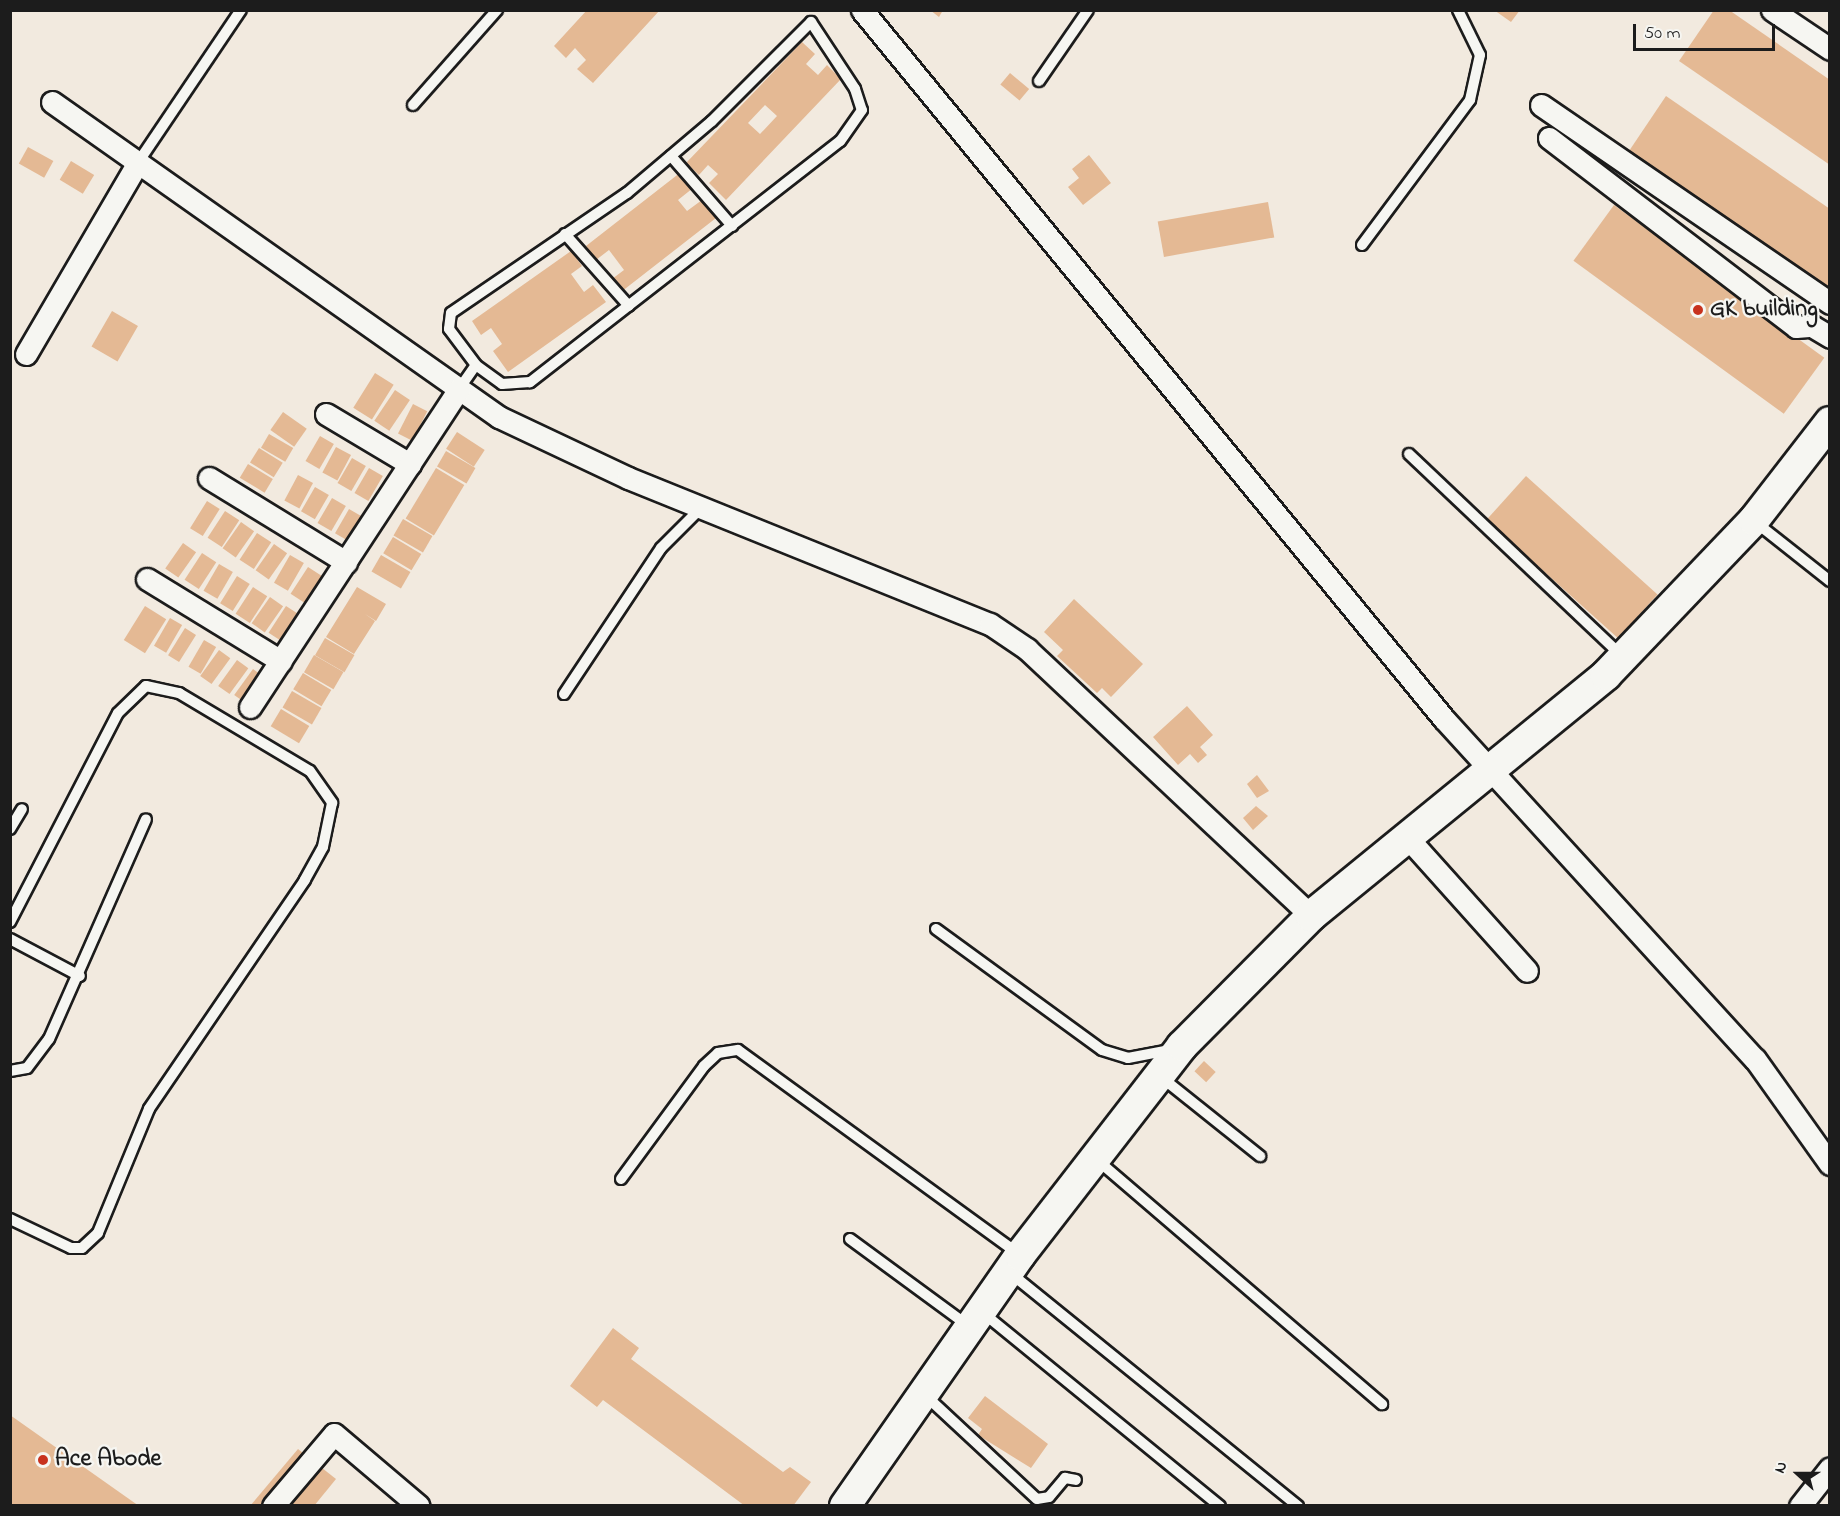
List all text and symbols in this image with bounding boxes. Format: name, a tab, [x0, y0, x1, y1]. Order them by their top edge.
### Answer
scale bar	[1636, 12, 1778, 50]
text: 50 m	[1644, 21, 1681, 47]
place label: GK building	[1710, 296, 1818, 324]
marker: GK building	[1691, 303, 1705, 317]
north arrow	[1768, 1444, 1828, 1504]
place label: Ace Abode	[55, 1446, 161, 1474]
marker: Ace Abode	[36, 1453, 50, 1467]
text: N	[1768, 1458, 1794, 1477]

